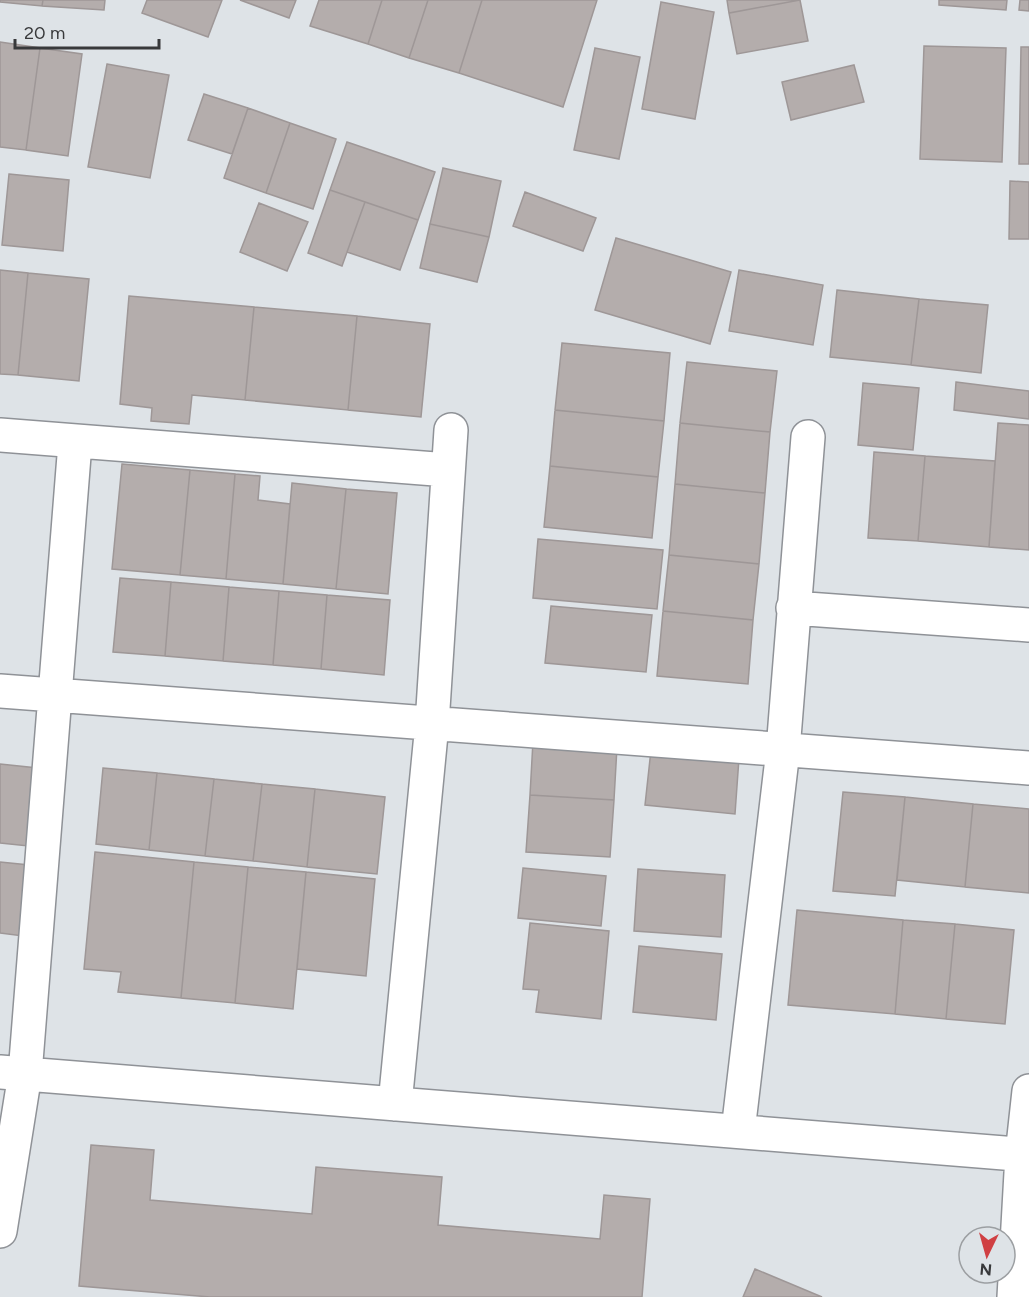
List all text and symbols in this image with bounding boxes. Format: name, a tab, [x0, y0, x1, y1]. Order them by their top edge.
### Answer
scale bar	[15, 12, 159, 50]
text: 20 m	[24, 22, 65, 44]
north arrow	[957, 1225, 1017, 1285]
text: N	[979, 1259, 993, 1279]

